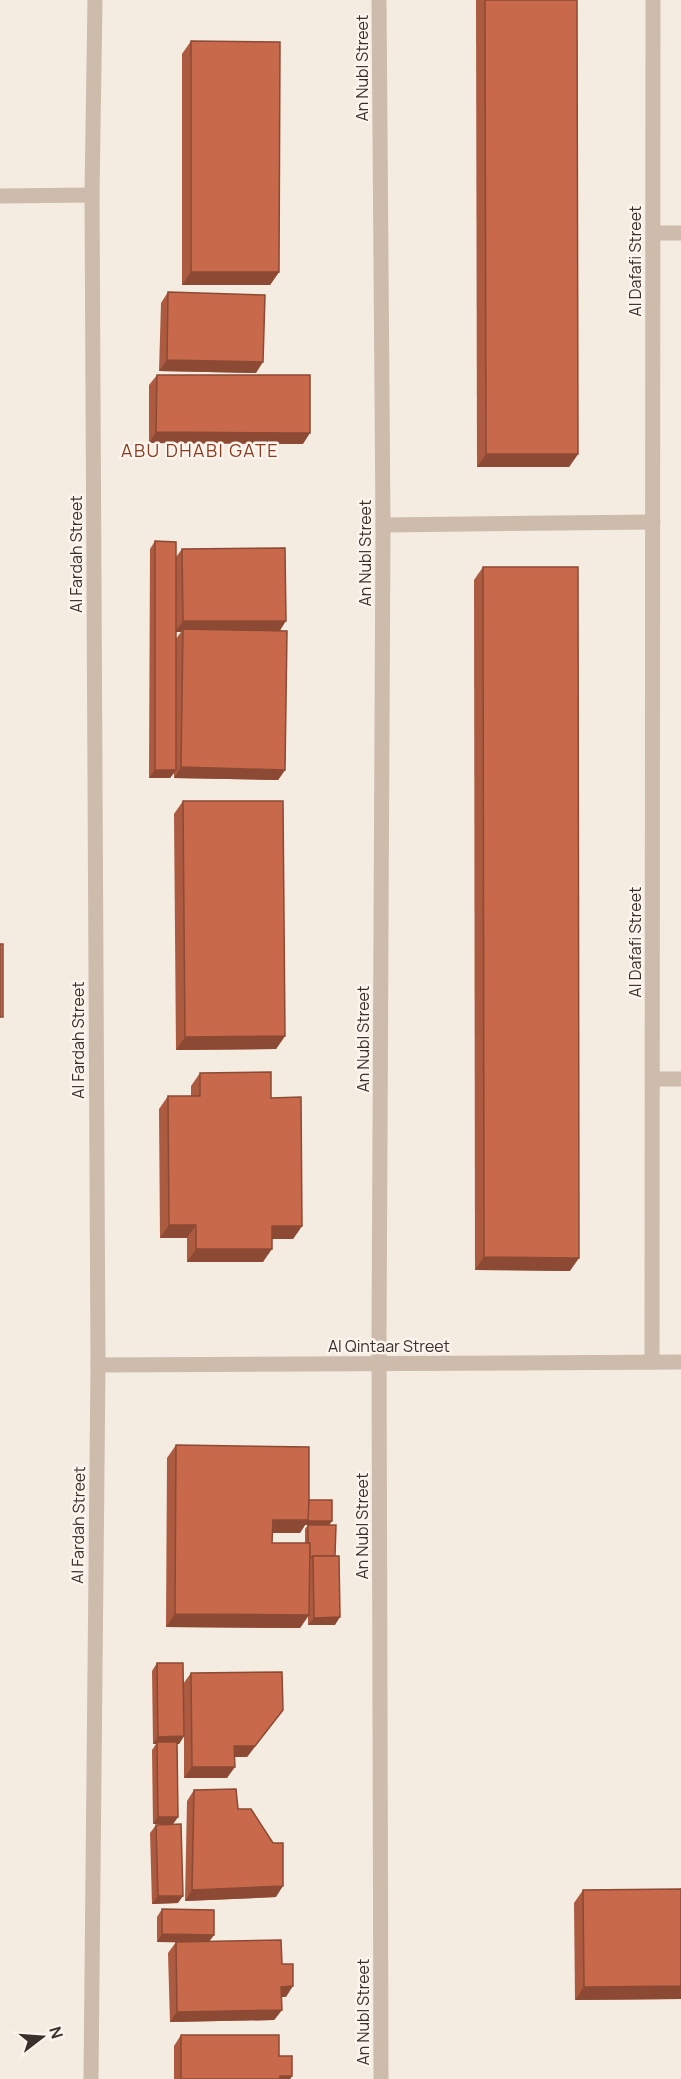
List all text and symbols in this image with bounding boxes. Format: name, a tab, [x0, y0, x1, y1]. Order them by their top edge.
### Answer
street label: An Nubl Street	[351, 15, 373, 121]
street label: Al Dafafi Street	[624, 206, 646, 316]
district label: ABU DHABI GATE	[121, 438, 279, 462]
street label: Al Fardah Street	[65, 495, 87, 613]
street label: An Nubl Street	[354, 500, 376, 606]
street label: Al Dafafi Street	[624, 887, 646, 997]
street label: Al Fardah Street	[67, 981, 89, 1099]
street label: An Nubl Street	[352, 986, 374, 1092]
street label: Al Qintaar Street	[328, 1335, 450, 1357]
street label: Al Fardah Street	[66, 1466, 90, 1584]
street label: An Nubl Street	[351, 1473, 373, 1579]
street label: An Nubl Street	[352, 1959, 374, 2065]
north arrow	[12, 2007, 72, 2067]
text: N	[44, 2024, 69, 2041]

